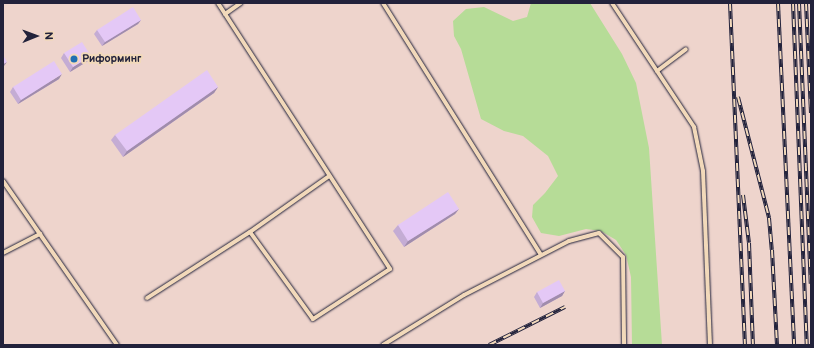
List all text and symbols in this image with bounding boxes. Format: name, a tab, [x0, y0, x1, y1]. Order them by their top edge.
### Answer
north arrow	[16, 16, 56, 56]
text: N	[42, 32, 55, 40]
place label: Риформинг	[82, 52, 141, 66]
marker: Риформинг	[69, 54, 79, 64]

